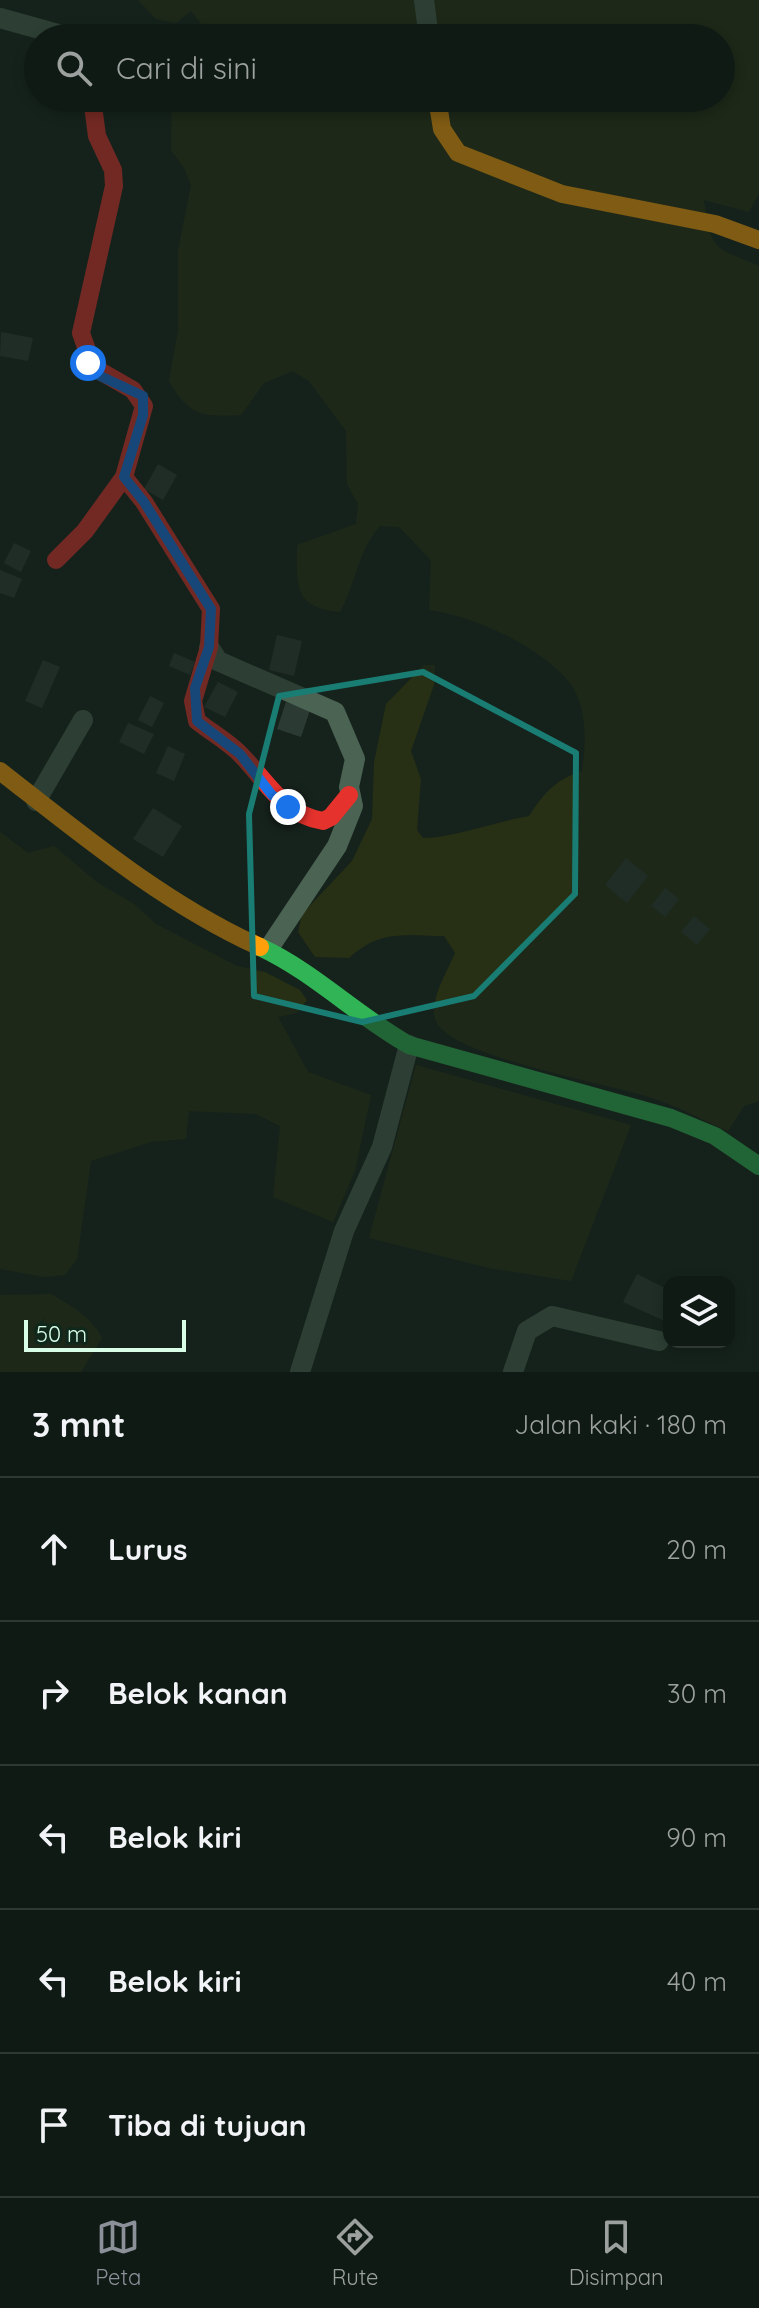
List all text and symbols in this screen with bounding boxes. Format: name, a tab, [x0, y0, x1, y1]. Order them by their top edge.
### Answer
search box	[24, 24, 735, 112]
icon: search	[52, 46, 96, 90]
text: Cari di sini	[116, 49, 257, 87]
route start	[70, 345, 106, 381]
route end	[270, 789, 306, 825]
map controls	[663, 1276, 735, 1348]
button: layers	[663, 1276, 735, 1348]
scale bar	[24, 1316, 186, 1352]
text: 50 m	[36, 1320, 87, 1348]
text: 3 mnt	[32, 1403, 125, 1446]
text: Jalan kaki · 180 m	[514, 1408, 727, 1441]
icon: ahead	[32, 1527, 76, 1571]
text: Lurus	[108, 1530, 188, 1568]
text: 20 m	[666, 1533, 727, 1566]
icon: right	[32, 1671, 76, 1715]
text: Belok kanan	[108, 1674, 288, 1712]
text: 30 m	[667, 1677, 727, 1710]
icon: left	[32, 1815, 76, 1859]
text: Belok kiri	[108, 1818, 242, 1856]
text: 90 m	[666, 1821, 727, 1854]
icon: left	[32, 1959, 76, 2003]
text: Belok kiri	[108, 1962, 242, 2000]
text: 40 m	[667, 1965, 727, 1998]
icon: arrive	[32, 2103, 76, 2147]
text: Tiba di tujuan	[108, 2106, 307, 2144]
tab: Peta	[95, 2215, 141, 2291]
tab: Rute	[332, 2215, 378, 2291]
tab: Disimpan	[569, 2215, 664, 2291]

